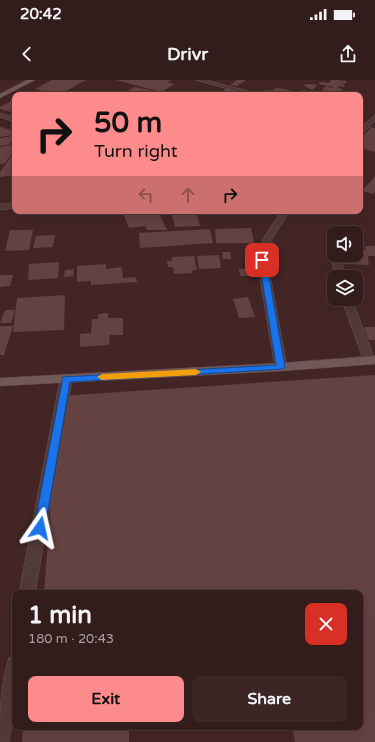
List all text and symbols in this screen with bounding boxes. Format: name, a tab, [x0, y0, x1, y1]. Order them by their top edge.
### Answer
text: 20:42	[20, 5, 62, 23]
icon: back	[16, 43, 38, 65]
text: Drivr	[167, 43, 208, 65]
icon: share	[337, 43, 359, 65]
text: 50 m	[94, 106, 162, 140]
icon: right	[28, 108, 80, 160]
text: Turn right	[94, 140, 178, 162]
icon: left	[135, 184, 157, 206]
icon: ahead	[177, 184, 199, 206]
icon: right	[219, 184, 241, 206]
map controls	[327, 226, 363, 306]
button: sound	[327, 226, 363, 262]
pin	[245, 243, 279, 277]
icon: arrive	[251, 249, 273, 271]
button: layers	[327, 270, 363, 306]
position arrow	[19, 507, 61, 549]
text: 1 min	[28, 601, 92, 630]
button: close	[305, 603, 347, 645]
text: 180 m · 20:43	[28, 631, 114, 647]
button: Exit	[28, 676, 184, 722]
button: Share	[192, 676, 347, 722]

